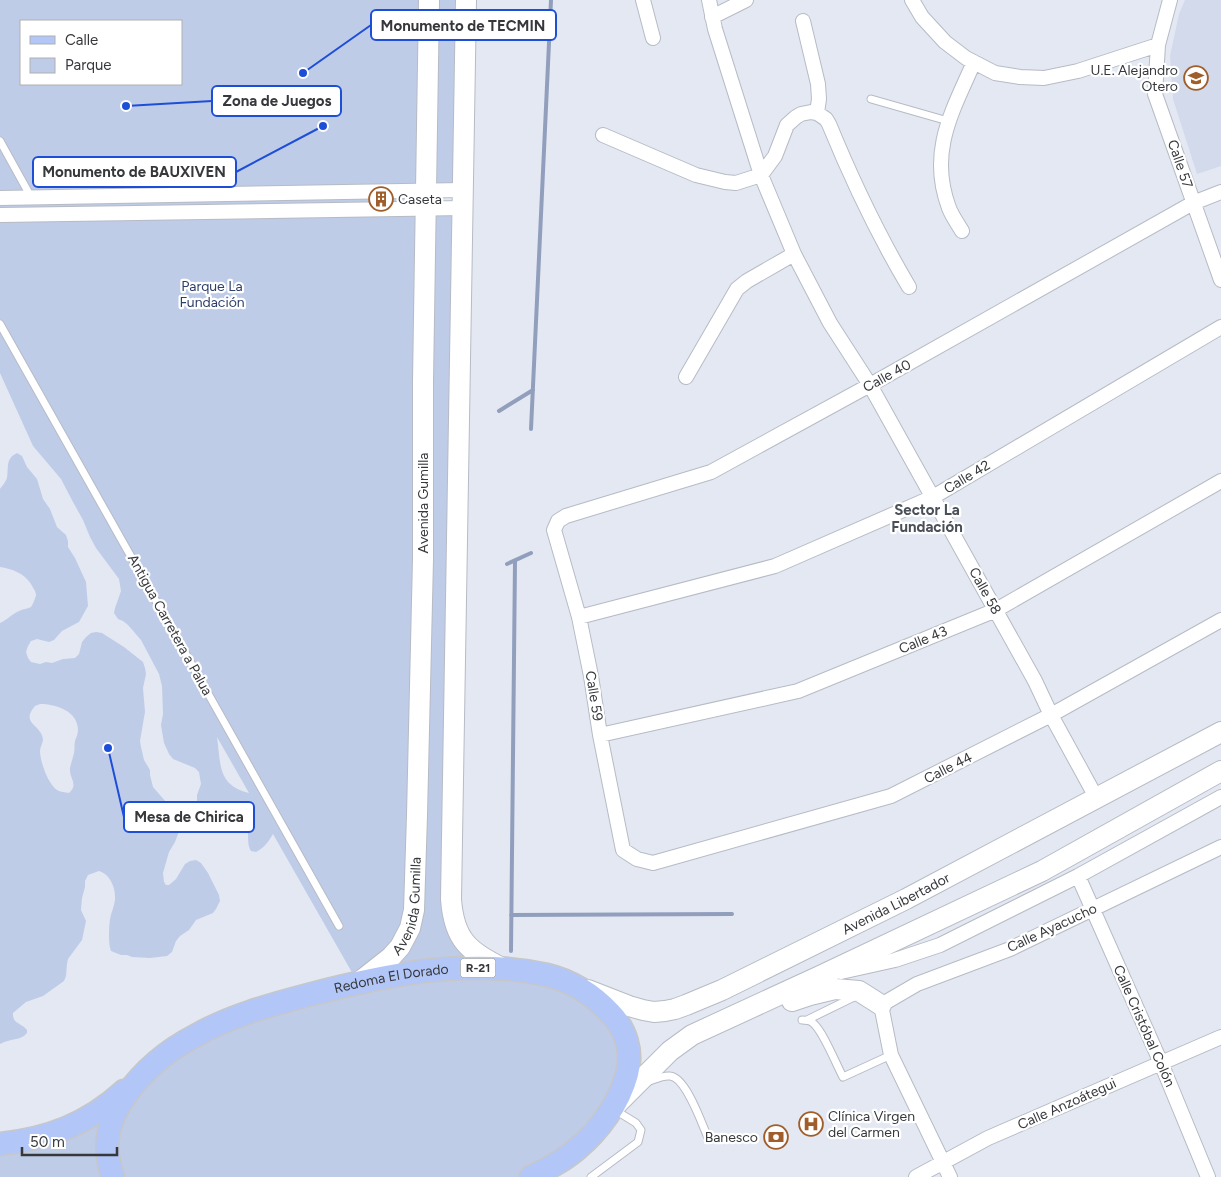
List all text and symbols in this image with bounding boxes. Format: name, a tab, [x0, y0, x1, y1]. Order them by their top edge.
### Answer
callout: Monumento de TECMIN	[371, 10, 556, 40]
text: Monumento de TECMIN	[381, 17, 545, 35]
legend	[20, 20, 182, 85]
text: Calle	[65, 31, 98, 49]
text: Parque	[65, 56, 112, 74]
place label: U.E. Alejandro Otero	[1091, 62, 1178, 95]
school or university icon: U.E. Alejandro Otero	[1183, 65, 1209, 91]
callout: Zona de Juegos	[212, 86, 341, 116]
text: Zona de Juegos	[223, 92, 331, 110]
street label: Calle 57	[1164, 138, 1196, 191]
callout: Monumento de BAUXIVEN	[33, 157, 236, 187]
text: Monumento de BAUXIVEN	[42, 163, 226, 181]
building icon: Caseta	[368, 186, 394, 212]
place label: Caseta	[398, 191, 442, 208]
park label: Parque La Fundación	[179, 278, 245, 311]
street label: Calle 40	[860, 356, 914, 396]
street label: Avenida Gumilla	[415, 453, 432, 553]
street label: Calle 42	[941, 457, 993, 497]
district label: Sector La Fundación	[891, 501, 963, 536]
street label: Antigua Carretera a Palua	[124, 551, 216, 699]
street label: Calle 58	[965, 565, 1005, 617]
street label: Calle 43	[896, 623, 950, 657]
street label: Calle 59	[582, 670, 606, 722]
street label: Calle 44	[921, 749, 975, 787]
callout: Mesa de Chirica	[124, 802, 254, 832]
text: Mesa de Chirica	[134, 808, 244, 826]
street label: Avenida Gumilla	[388, 857, 424, 959]
street label: Avenida Libertador	[839, 869, 953, 938]
street label: Calle Ayacucho	[1004, 900, 1100, 956]
road number: R-21	[460, 958, 496, 978]
street label: Redoma El Dorado	[332, 960, 449, 997]
street label: Calle Cristóbal Colón	[1109, 962, 1179, 1090]
street label: Calle Anzoátegui	[1015, 1075, 1119, 1133]
place label: Clínica Virgen del Carmen	[828, 1108, 915, 1141]
hospital icon: Clínica Virgen del Carmen	[798, 1111, 824, 1137]
scale bar	[22, 1124, 118, 1156]
bank icon: Banesco	[763, 1124, 789, 1150]
place label: Banesco	[705, 1129, 758, 1146]
text: 50 m	[30, 1133, 65, 1151]

